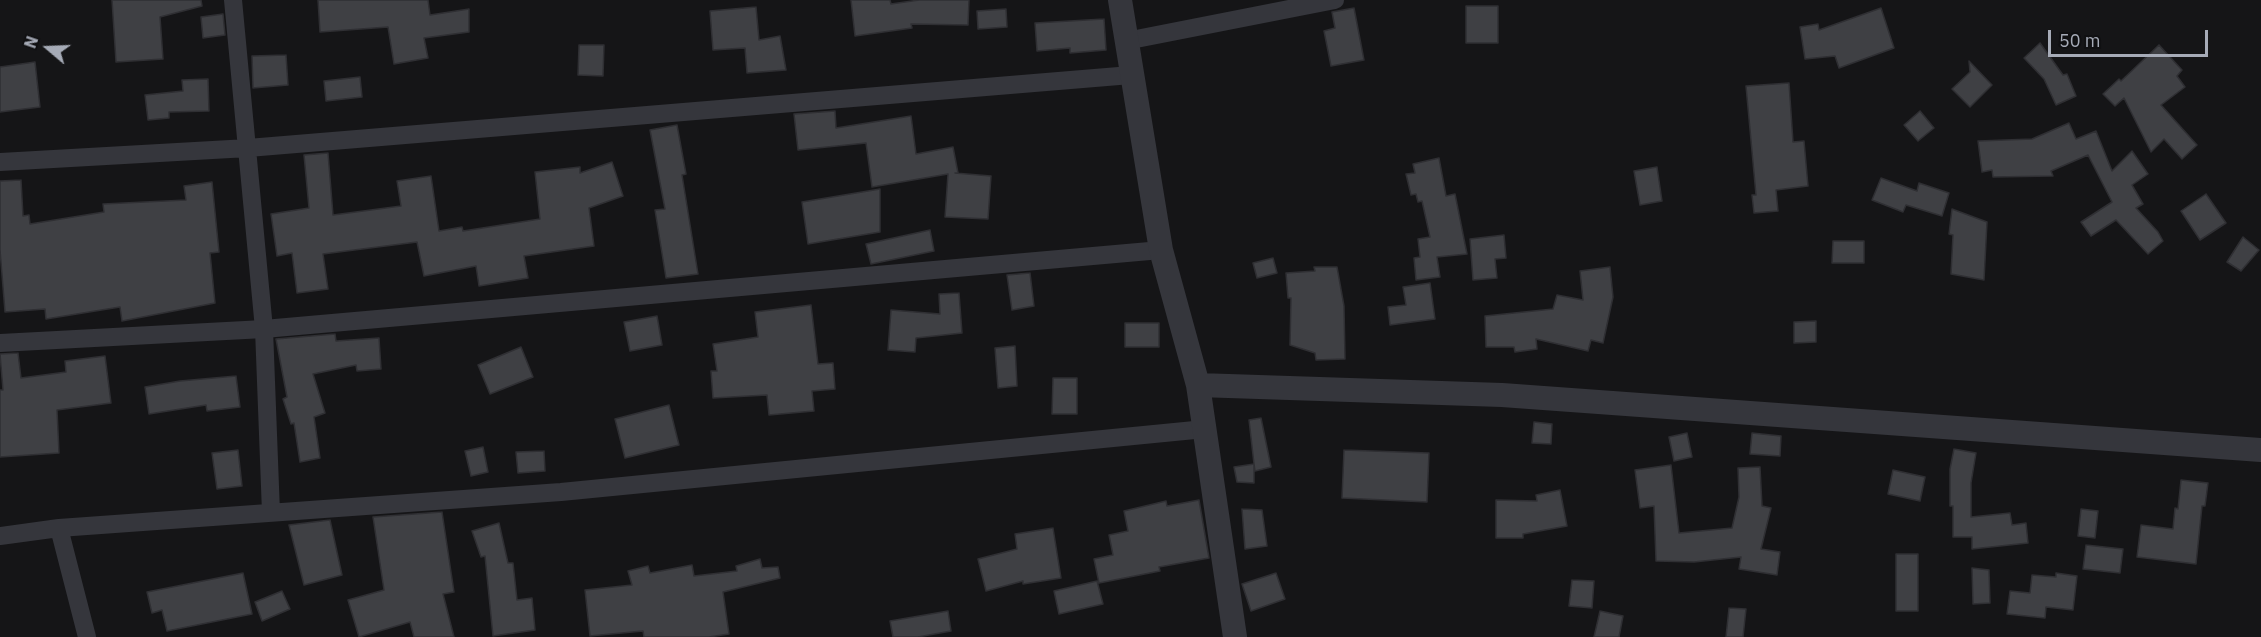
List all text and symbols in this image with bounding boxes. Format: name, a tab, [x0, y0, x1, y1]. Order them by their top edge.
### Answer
north arrow	[18, 18, 78, 78]
scale bar	[2051, 18, 2212, 56]
text: 50 m	[2059, 29, 2101, 52]
text: N	[20, 33, 42, 51]

